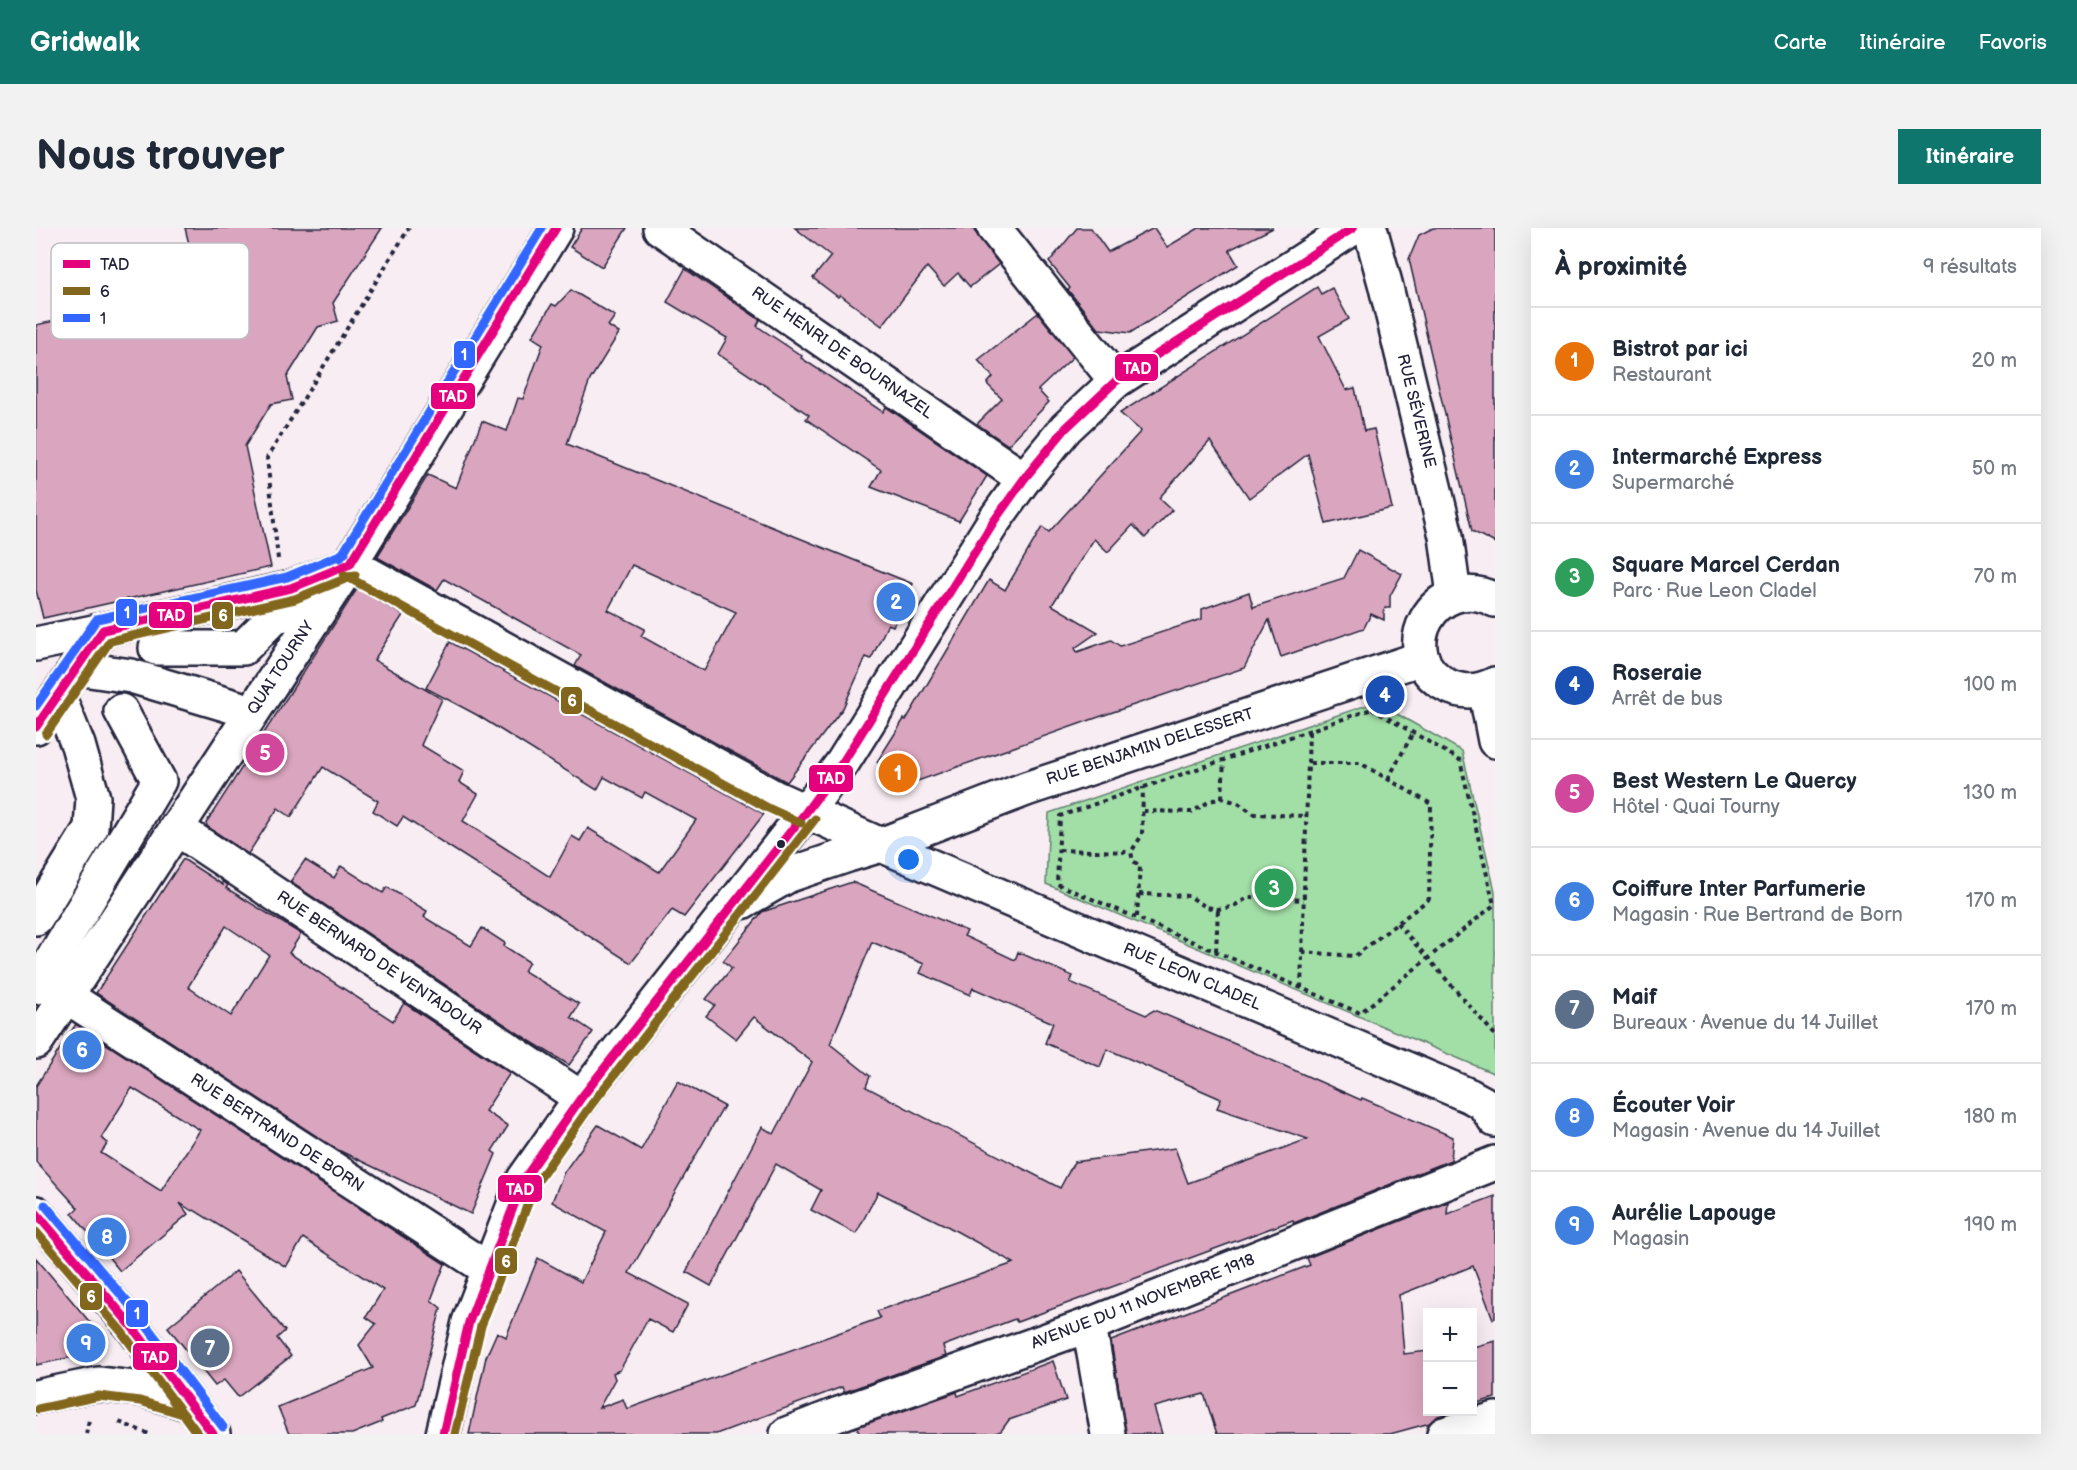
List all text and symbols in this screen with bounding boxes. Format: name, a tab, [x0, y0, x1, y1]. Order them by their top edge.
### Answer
text: Gridwalk	[30, 26, 140, 59]
text: Carte	[1774, 30, 1827, 55]
text: Itinéraire	[1860, 30, 1946, 55]
text: Favoris	[1979, 30, 2047, 55]
button: Itinéraire	[1898, 129, 2041, 184]
text: Nous trouver	[36, 131, 284, 182]
legend	[51, 243, 249, 339]
text: À proximité	[1555, 252, 1687, 283]
text: 9 résultats	[1923, 255, 2017, 279]
text: TAD	[100, 256, 129, 275]
text: 6	[100, 283, 110, 302]
street label: RUE HENRI DE BOURNAZEL	[748, 283, 937, 423]
text: 1	[100, 310, 106, 329]
text: Bistrot par ici	[1612, 336, 1748, 363]
line badge: 1	[453, 340, 476, 369]
text: 1	[461, 346, 467, 365]
text: 1	[1570, 349, 1579, 373]
text: 20 m	[1972, 349, 2017, 373]
street label: RUE SÉVERINE	[1393, 352, 1441, 470]
line badge: TAD	[1114, 353, 1159, 382]
text: TAD	[1123, 360, 1151, 379]
text: Restaurant	[1612, 363, 1712, 387]
line badge: TAD	[430, 382, 476, 410]
text: TAD	[439, 388, 467, 407]
text: Intermarché Express	[1612, 444, 1822, 471]
text: 2	[1569, 457, 1580, 481]
text: 50 m	[1972, 457, 2017, 481]
text: Supermarché	[1612, 471, 1734, 495]
text: Square Marcel Cerdan	[1612, 552, 1840, 579]
text: 3	[1569, 565, 1580, 589]
text: 70 m	[1973, 565, 2017, 589]
text: Parc · Rue Leon Cladel	[1612, 579, 1817, 603]
pin: 2	[876, 580, 916, 625]
line badge: 1	[115, 598, 138, 627]
line badge: TAD	[148, 601, 193, 629]
line badge: 6	[211, 601, 234, 630]
text: 1	[124, 604, 130, 623]
text: TAD	[157, 607, 185, 626]
text: 6	[218, 607, 228, 626]
street label: QUAI TOURNY	[244, 617, 319, 718]
text: Roseraie	[1612, 660, 1702, 687]
pin: 4	[1366, 672, 1404, 718]
text: 4	[1569, 673, 1580, 697]
text: 100 m	[1964, 673, 2017, 697]
line badge: 6	[560, 686, 583, 715]
text: Arrêt de bus	[1612, 687, 1723, 711]
text: 6	[567, 692, 577, 711]
street label: RUE BENJAMIN DELESSERT	[1044, 704, 1256, 790]
pin: 5	[246, 730, 284, 776]
pin: 1	[878, 750, 918, 796]
line badge: TAD	[808, 764, 854, 793]
text: Best Western Le Quercy	[1612, 768, 1857, 795]
text: TAD	[817, 770, 845, 789]
text: 5	[1569, 781, 1580, 805]
text: 130 m	[1963, 781, 2017, 805]
text: Hôtel · Quai Tourny	[1612, 795, 1780, 819]
unlabelled marker	[775, 838, 787, 850]
your location	[894, 845, 923, 874]
pin: 3	[1254, 866, 1294, 910]
text: Coiffure Inter Parfumerie	[1612, 876, 1866, 903]
street label: RUE BERNARD DE VENTADOUR	[273, 887, 485, 1039]
text: 6	[1568, 889, 1581, 913]
text: 170 m	[1966, 889, 2017, 913]
text: Magasin · Rue Bertrand de Born	[1612, 903, 1903, 927]
street label: RUE LEON CLADEL	[1120, 939, 1264, 1015]
text: Maif	[1612, 984, 1657, 1011]
text: 7	[1569, 997, 1580, 1021]
text: 170 m	[1966, 997, 2017, 1021]
text: Bureaux · Avenue du 14 Juillet	[1612, 1011, 1878, 1035]
pin: 6	[62, 1028, 102, 1072]
street label: RUE BERTRAND DE BORN	[187, 1070, 367, 1196]
text: Écouter Voir	[1612, 1092, 1735, 1119]
text: 8	[1568, 1105, 1581, 1129]
text: 180 m	[1964, 1105, 2017, 1129]
text: Magasin · Avenue du 14 Juillet	[1612, 1119, 1880, 1143]
line badge: TAD	[497, 1174, 543, 1203]
text: TAD	[506, 1181, 534, 1200]
text: Aurélie Lapouge	[1612, 1200, 1776, 1227]
text: 9	[1569, 1213, 1580, 1237]
text: 190 m	[1964, 1213, 2017, 1237]
pin: 8	[88, 1214, 126, 1260]
text: Magasin	[1612, 1227, 1689, 1251]
line badge: 6	[494, 1247, 518, 1275]
street label: AVENUE DU 11 NOVEMBRE 1918	[1028, 1250, 1258, 1354]
text: 6	[501, 1253, 511, 1272]
line badge: 6	[79, 1282, 103, 1311]
text: 6	[86, 1288, 96, 1307]
line badge: 1	[125, 1299, 149, 1328]
text: 1	[134, 1305, 140, 1324]
map controls	[1423, 1308, 1477, 1416]
button: +	[1423, 1308, 1477, 1362]
pin: 9	[67, 1320, 106, 1366]
pin: 7	[190, 1326, 230, 1370]
line badge: TAD	[132, 1342, 178, 1371]
text: TAD	[141, 1349, 169, 1368]
button: −	[1423, 1362, 1477, 1416]

